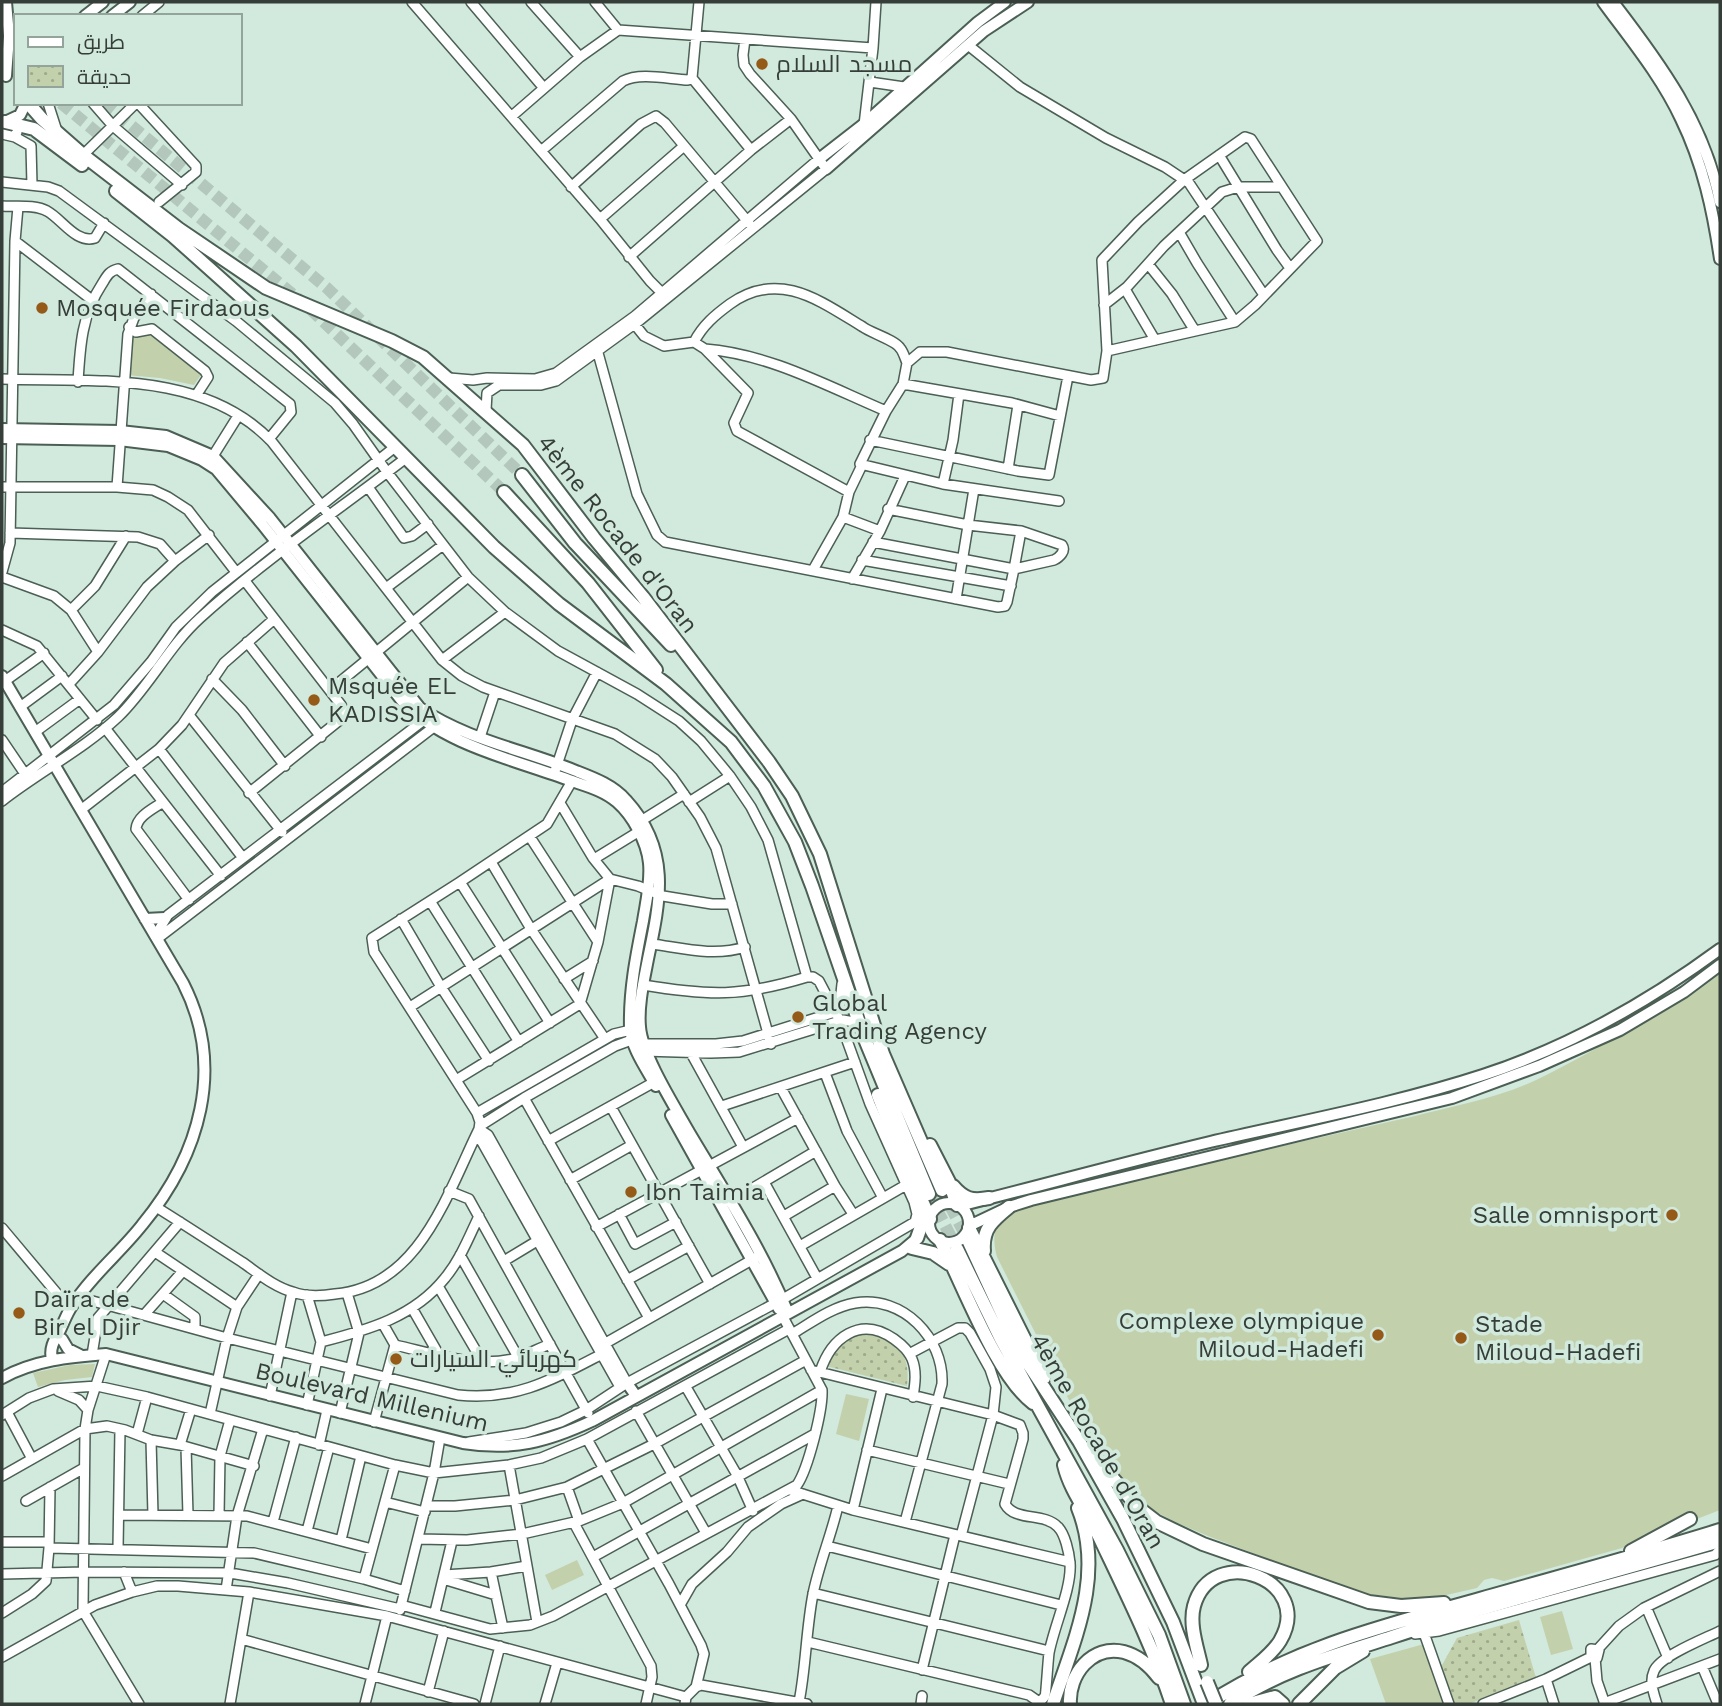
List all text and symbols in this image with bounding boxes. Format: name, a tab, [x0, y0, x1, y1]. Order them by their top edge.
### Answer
legend	[14, 14, 242, 105]
text: طريق	[77, 29, 125, 55]
place label: مسجد السلام	[776, 50, 912, 80]
marker: مسجد السلام	[754, 56, 770, 72]
text: حديقة	[77, 64, 131, 89]
place label: Mosquée Firdaous	[56, 294, 270, 322]
marker: Mosquée Firdaous	[34, 300, 50, 316]
street label: 4ème Rocade d'Oran	[532, 429, 704, 639]
place label: Msquée EL KADISSIA	[328, 672, 456, 728]
marker: Msquée EL KADISSIA	[306, 692, 322, 708]
place label: Global Trading Agency	[812, 989, 987, 1045]
marker: Global Trading Agency	[790, 1009, 806, 1025]
place label: Ibn Taimia	[645, 1178, 764, 1206]
marker: Ibn Taimia	[623, 1184, 639, 1200]
place label: Salle omnisport	[1473, 1201, 1658, 1229]
marker: Salle omnisport	[1664, 1207, 1680, 1223]
place label: Daïra de Bir el Djir	[33, 1285, 141, 1341]
marker: Daïra de Bir el Djir	[11, 1305, 27, 1321]
place label: Complexe olympique Miloud-Hadefi	[1119, 1307, 1364, 1363]
place label: Stade Miloud-Hadefi	[1475, 1310, 1641, 1366]
marker: Complexe olympique Miloud-Hadefi	[1370, 1327, 1386, 1343]
street label: 4ème Rocade d'Oran	[1025, 1328, 1171, 1554]
marker: Stade Miloud-Hadefi	[1453, 1330, 1469, 1346]
place label: كهربائي السيارات	[410, 1345, 577, 1378]
marker: كهربائي السيارات	[388, 1351, 404, 1367]
street label: Boulevard Millenium	[253, 1357, 491, 1437]

